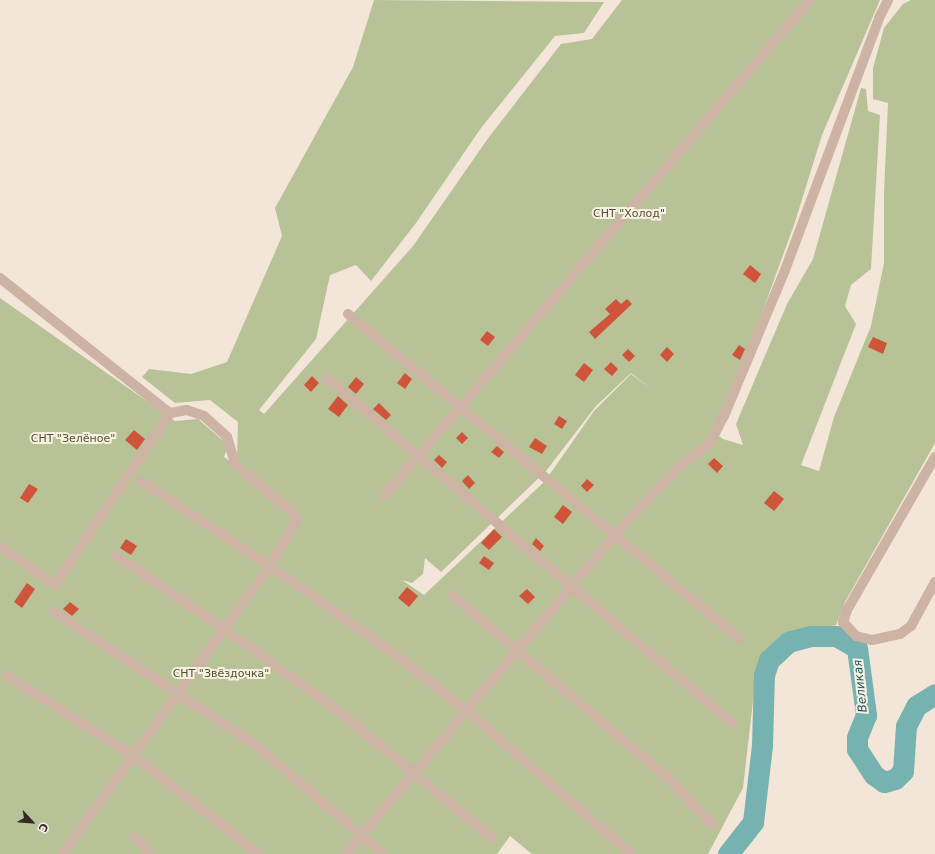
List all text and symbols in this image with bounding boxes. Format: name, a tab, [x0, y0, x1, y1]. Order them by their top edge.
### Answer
park label: СНТ "Холод"	[593, 207, 665, 221]
park label: СНТ "Зелёное"	[31, 432, 115, 446]
water label: Великая	[851, 659, 871, 713]
park label: СНТ "Звёздочка"	[173, 667, 269, 681]
north arrow	[12, 802, 52, 842]
text: С	[36, 821, 51, 834]

